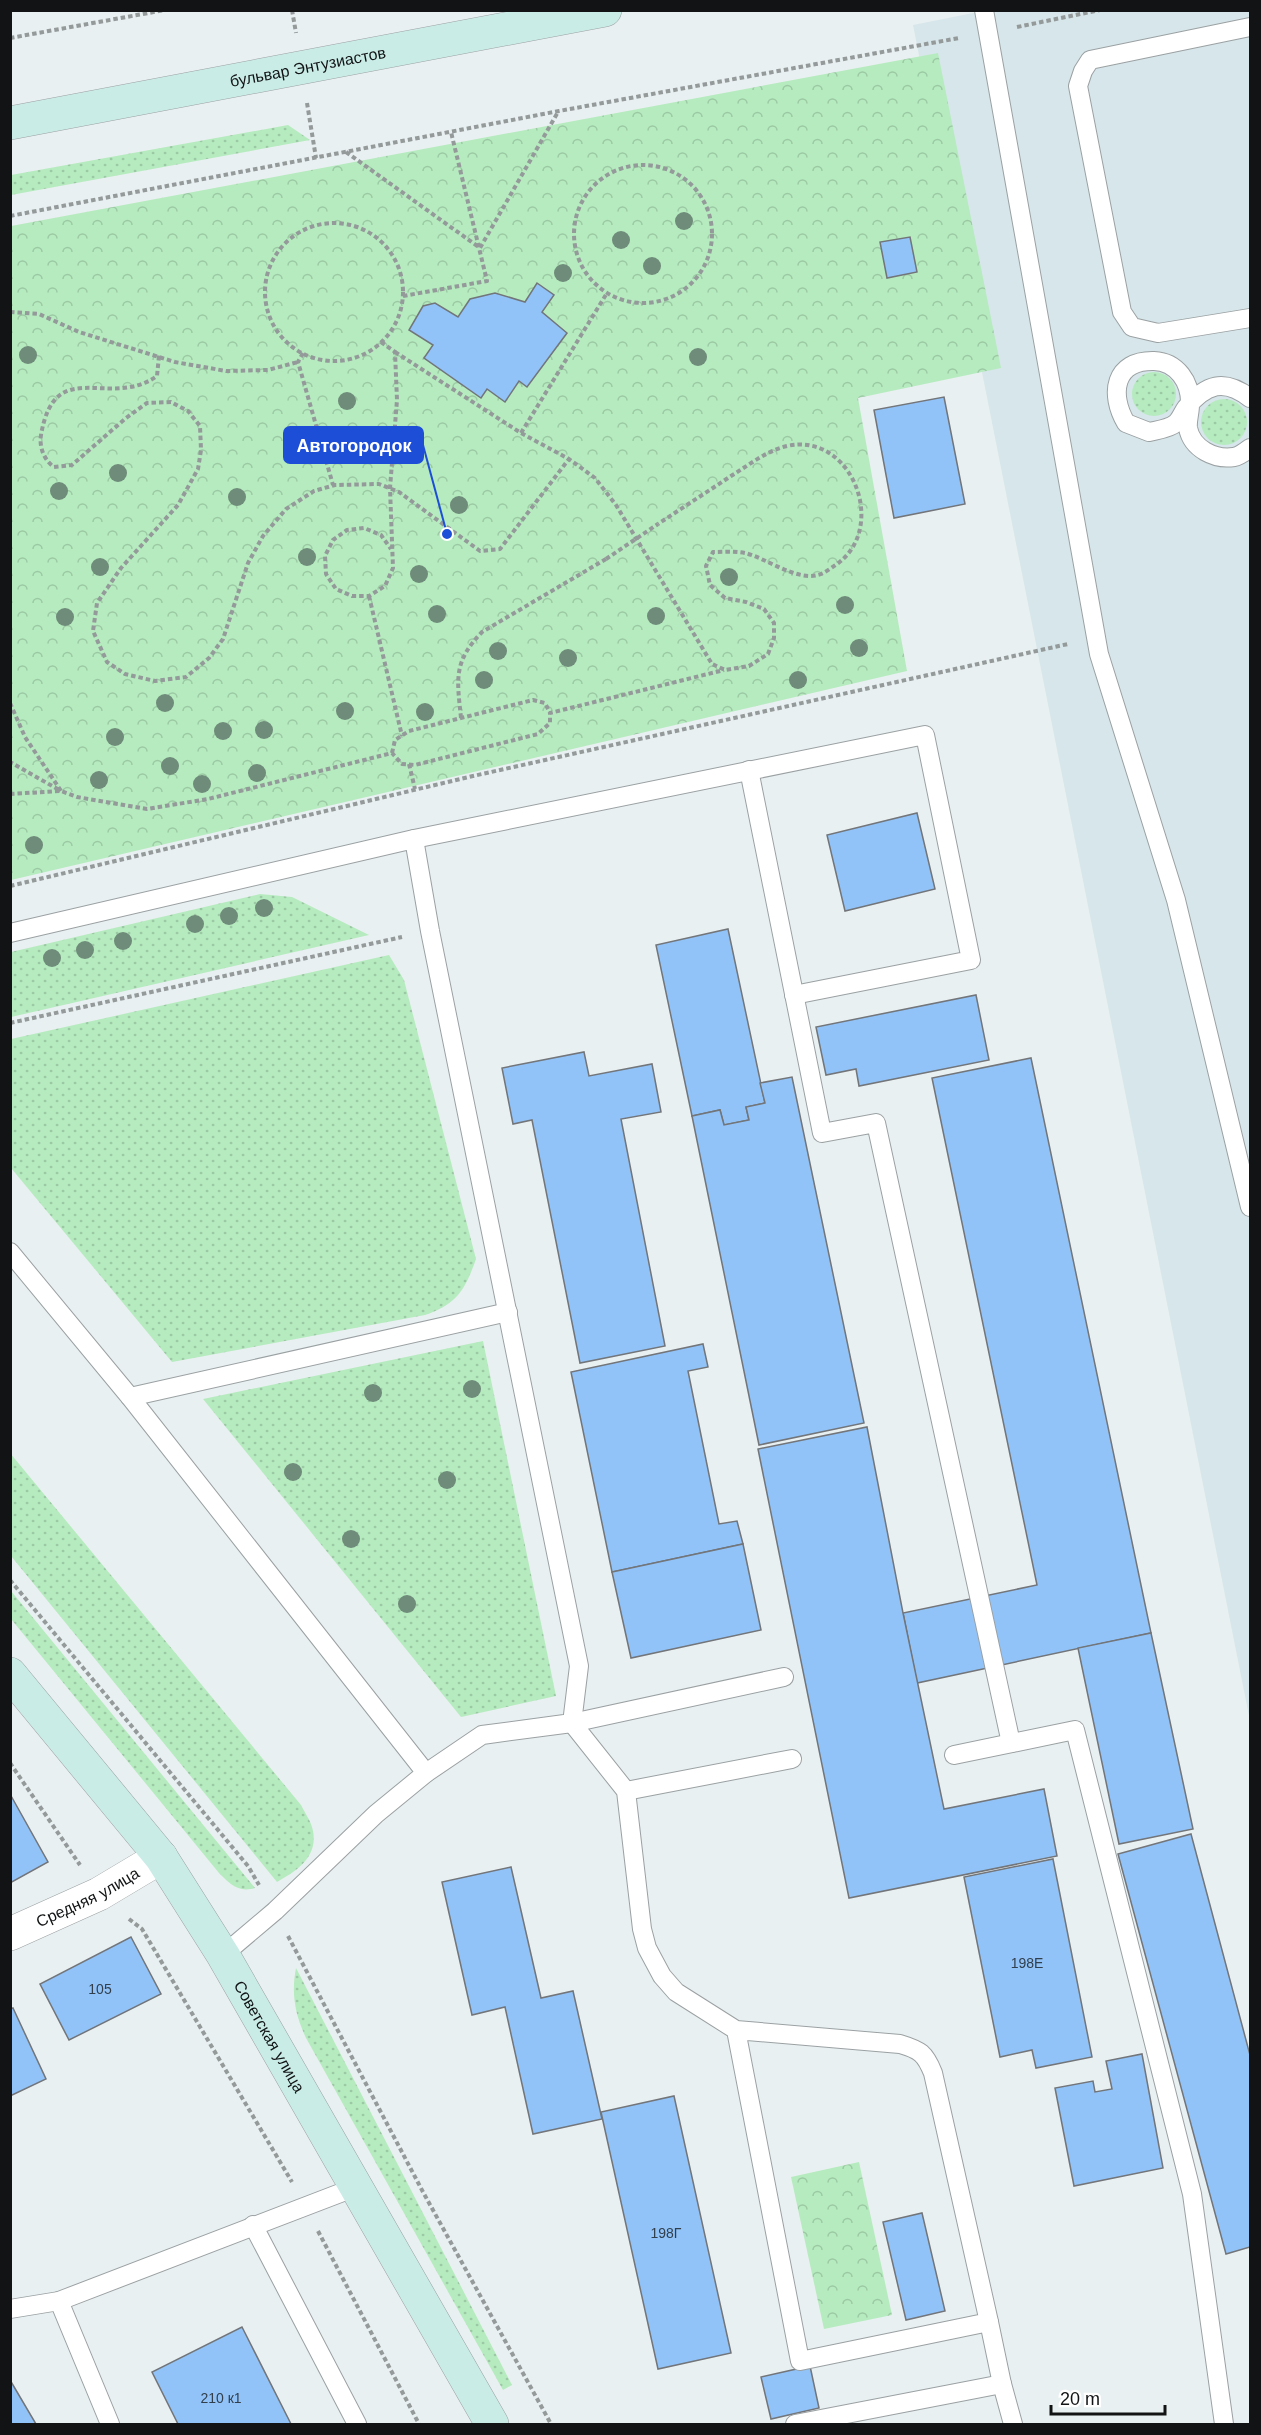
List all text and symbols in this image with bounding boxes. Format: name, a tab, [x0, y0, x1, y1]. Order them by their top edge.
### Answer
street label: бульвар Энтузиастов	[228, 44, 387, 90]
callout: Автогородок	[284, 427, 423, 463]
text: Автогородок	[297, 436, 412, 456]
street label: Средняя улица	[34, 1864, 142, 1930]
house number: 198Е	[1011, 1955, 1043, 1971]
street label: Советская улица	[231, 1978, 308, 2095]
house number: 105	[88, 1981, 112, 1997]
house number: 198Г	[651, 2225, 682, 2241]
scale bar	[1051, 2378, 1165, 2416]
text: 20 m	[1060, 2389, 1100, 2409]
house number: 210 к1	[200, 2390, 242, 2406]

